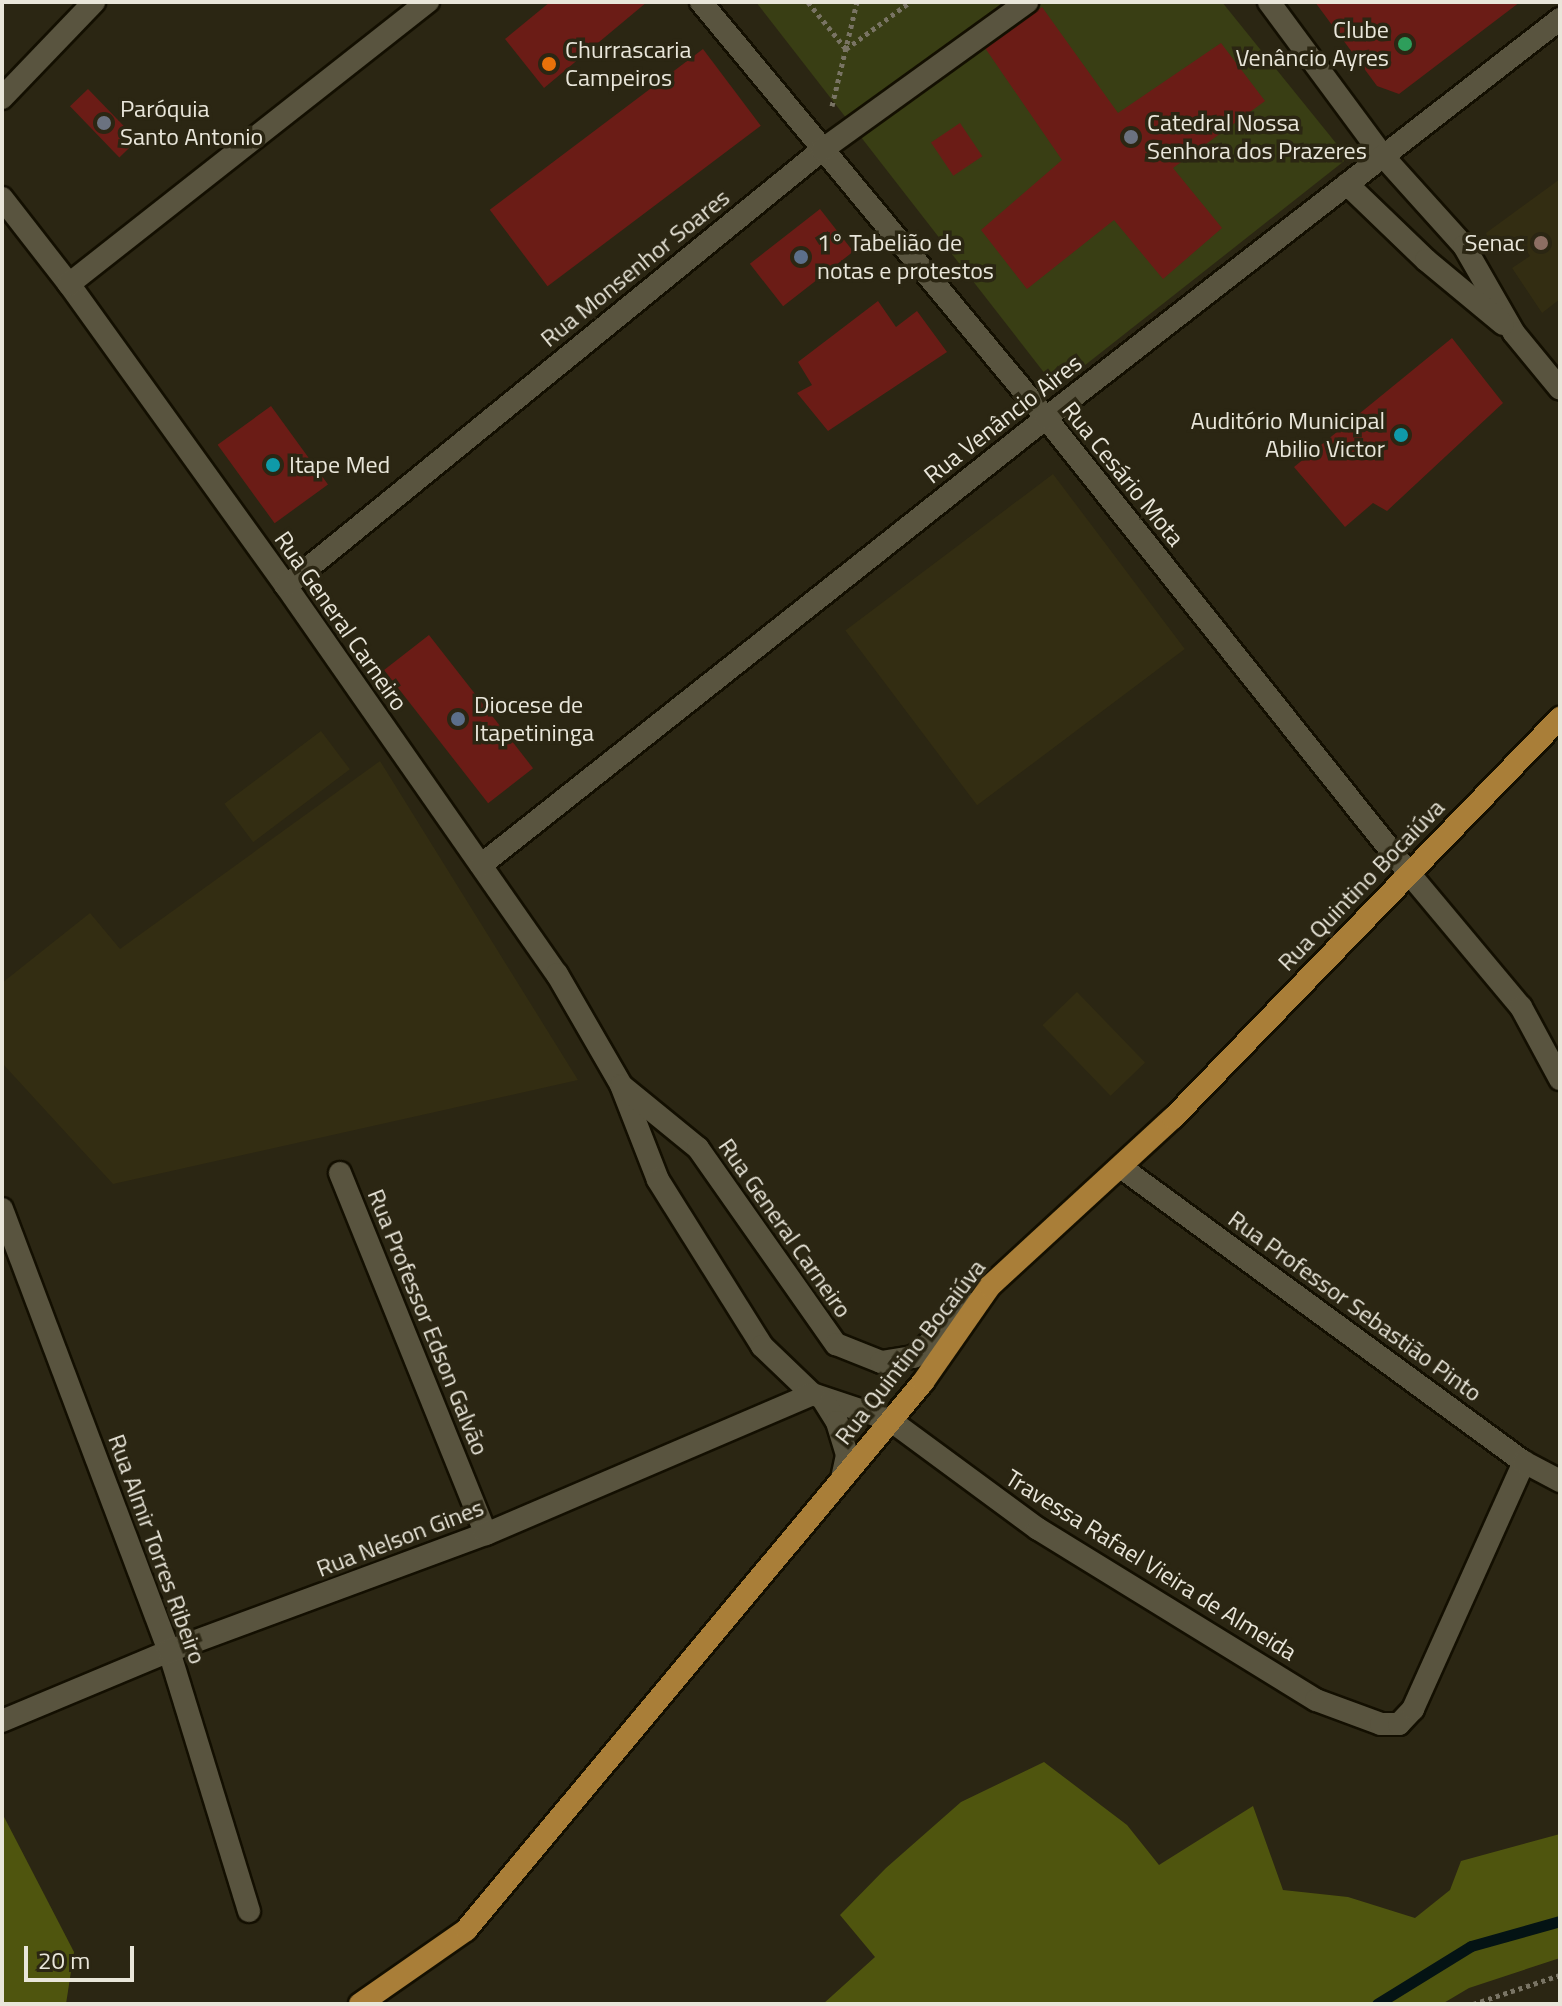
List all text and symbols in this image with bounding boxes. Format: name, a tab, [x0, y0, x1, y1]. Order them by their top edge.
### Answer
place label: Clube Venâncio Ayres	[1235, 16, 1389, 72]
marker: Clube Venâncio Ayres	[1396, 35, 1414, 53]
place label: Churrascaria Campeiros	[565, 36, 692, 92]
marker: Churrascaria Campeiros	[540, 55, 558, 73]
place label: Paróquia Santo Antonio	[120, 95, 263, 151]
place label: Catedral Nossa Senhora dos Prazeres	[1147, 109, 1367, 165]
marker: Paróquia Santo Antonio	[95, 114, 113, 132]
marker: Catedral Nossa Senhora dos Prazeres	[1122, 128, 1140, 146]
street label: Rua Monsenhor Soares	[535, 183, 735, 353]
place label: 1° Tabelião de notas e protestos	[817, 229, 994, 285]
place label: Senac	[1464, 229, 1525, 257]
marker: Senac	[1532, 234, 1550, 252]
marker: 1° Tabelião de notas e protestos	[792, 248, 810, 266]
street label: Rua Venâncio Aires	[918, 348, 1088, 490]
street label: Rua Cesário Mota	[1056, 396, 1190, 552]
place label: Auditório Municipal Abilio Victor	[1190, 407, 1385, 463]
marker: Auditório Municipal Abilio Victor	[1392, 426, 1410, 444]
place label: Itape Med	[289, 451, 390, 479]
marker: Itape Med	[264, 456, 282, 474]
street label: Rua General Carneiro	[268, 526, 414, 716]
place label: Diocese de Itapetininga	[474, 691, 594, 747]
marker: Diocese de Itapetininga	[449, 710, 467, 728]
street label: Rua Quintino Bocaiúva	[1272, 793, 1450, 977]
street label: Rua General Carneiro	[712, 1133, 858, 1323]
street label: Rua Professor Edson Galvão	[361, 1185, 495, 1459]
street label: Rua Professor Sebastião Pinto	[1223, 1204, 1487, 1408]
street label: Rua Quintino Bocaiúva	[829, 1254, 991, 1450]
street label: Rua Almir Torres Ribeiro	[102, 1430, 212, 1668]
street label: Travessa Rafael Vieira de Almeida	[1000, 1463, 1302, 1667]
street label: Rua Nelson Gines	[312, 1493, 488, 1583]
scale bar	[28, 1930, 138, 1980]
text: 20 m	[38, 1942, 90, 1978]

